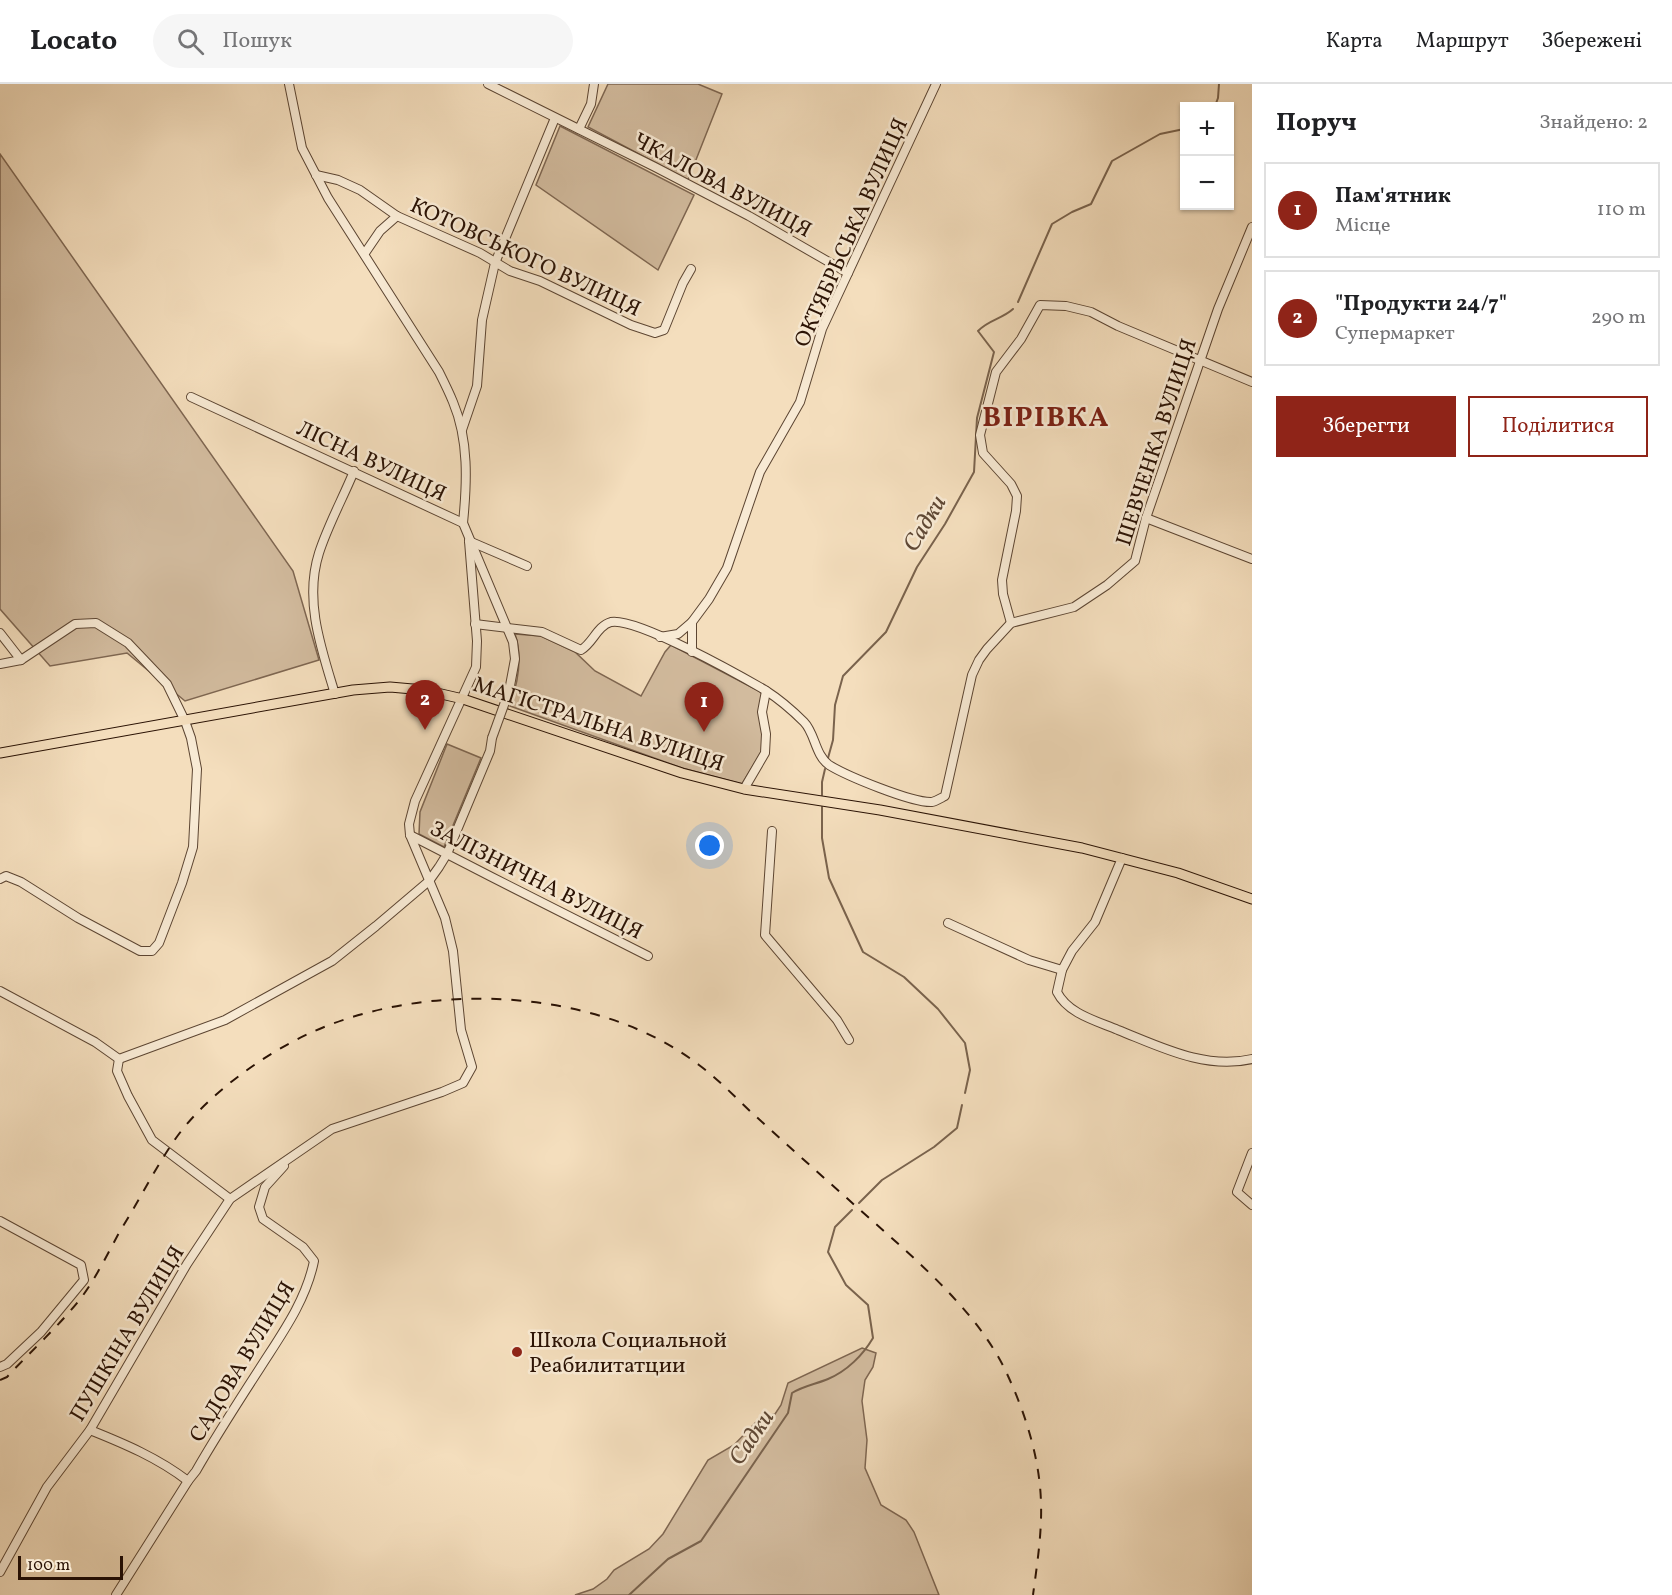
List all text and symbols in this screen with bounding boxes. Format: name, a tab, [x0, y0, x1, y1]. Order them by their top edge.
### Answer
search box	[153, 14, 573, 68]
text: Locato	[30, 22, 117, 61]
icon: search	[174, 25, 207, 58]
text: Пошук	[222, 26, 292, 57]
text: Карта	[1326, 27, 1383, 56]
text: Маршрут	[1416, 27, 1509, 56]
text: Збережені	[1542, 27, 1642, 56]
map controls	[1180, 102, 1234, 210]
button: +	[1180, 102, 1234, 156]
text: Поруч	[1276, 105, 1357, 141]
text: Знайдено: 2	[1539, 109, 1648, 137]
street label: ОКТЯБРЬСЬКА ВУЛИЦЯ	[788, 113, 917, 353]
street label: ЧКАЛОВА ВУЛИЦЯ	[627, 126, 817, 246]
button: −	[1180, 156, 1234, 210]
text: Пам'ятник	[1335, 181, 1451, 212]
street label: КОТОВСЬКОГО ВУЛИЦЯ	[404, 191, 645, 325]
text: 1	[1293, 196, 1302, 224]
text: 110 m	[1597, 196, 1646, 224]
text: Місце	[1335, 212, 1390, 240]
text: "Продукти 24/7"	[1335, 289, 1507, 320]
text: 2	[1292, 304, 1303, 332]
text: 290 m	[1591, 304, 1646, 332]
text: Супермаркет	[1335, 320, 1455, 348]
street label: ШЕВЧЕНКА ВУЛИЦЯ	[1109, 335, 1206, 550]
button: Зберегти	[1276, 396, 1456, 457]
button: Поділитися	[1468, 396, 1648, 457]
district label: ВІРІВКА	[982, 399, 1110, 438]
street label: ЛІСНА ВУЛИЦЯ	[291, 414, 451, 511]
water label: Садки	[895, 489, 956, 559]
street label: МАГІСТРАЛЬНА ВУЛИЦЯ	[469, 670, 728, 781]
pin: 2	[406, 680, 444, 730]
pin: 1	[684, 682, 724, 732]
street label: ЗАЛІЗНИЧНА ВУЛИЦЯ	[424, 814, 648, 948]
your location	[695, 831, 724, 860]
street label: ПУШКІНА ВУЛИЦЯ	[63, 1240, 193, 1428]
street label: САДОВА ВУЛИЦЯ	[183, 1276, 304, 1449]
place label: Школа Социальной Реабилитатции	[529, 1326, 727, 1382]
marker: Школа Социальной Реабилитатции	[510, 1345, 524, 1359]
water label: Садки	[722, 1403, 784, 1473]
scale bar	[18, 1553, 123, 1580]
text: 100 m	[27, 1555, 70, 1577]

